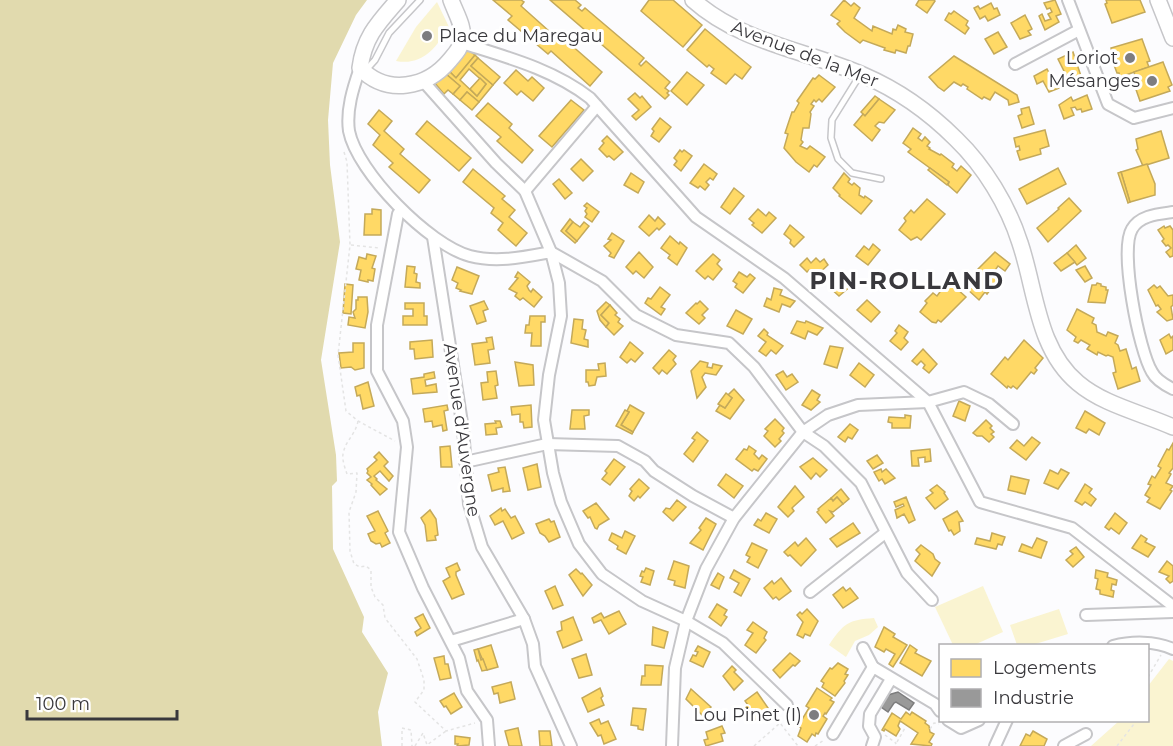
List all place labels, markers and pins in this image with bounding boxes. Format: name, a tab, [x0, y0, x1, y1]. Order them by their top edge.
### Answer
place label: Place du Maregau	[439, 25, 603, 47]
marker: Place du Maregau	[420, 29, 434, 43]
place label: Loriot	[1066, 47, 1118, 69]
marker: Loriot	[1123, 51, 1137, 65]
place label: Mésanges	[1048, 70, 1140, 92]
marker: Mésanges	[1145, 74, 1159, 88]
place label: Lou Pinet (I)	[693, 704, 802, 726]
marker: Lou Pinet (I)	[807, 708, 821, 722]

